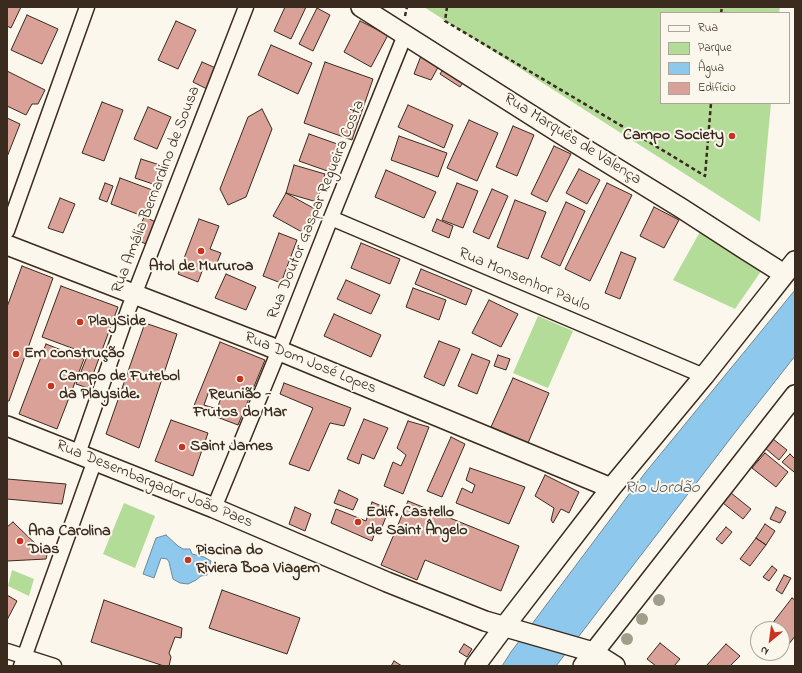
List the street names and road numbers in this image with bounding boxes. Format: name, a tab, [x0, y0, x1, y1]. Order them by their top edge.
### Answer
street label: Rua Amália Bernardino de Sousa	[109, 84, 205, 296]
street label: Rua Marquês de Valença	[500, 90, 644, 190]
street label: Rua Doutor Gaspar Regueira Costa	[264, 98, 370, 322]
street label: Rua Monsenhor Paulo	[455, 244, 593, 318]
street label: Rua Dom José Lopes	[241, 329, 379, 399]
street label: Rua Desembargador João Paes	[53, 437, 255, 533]

